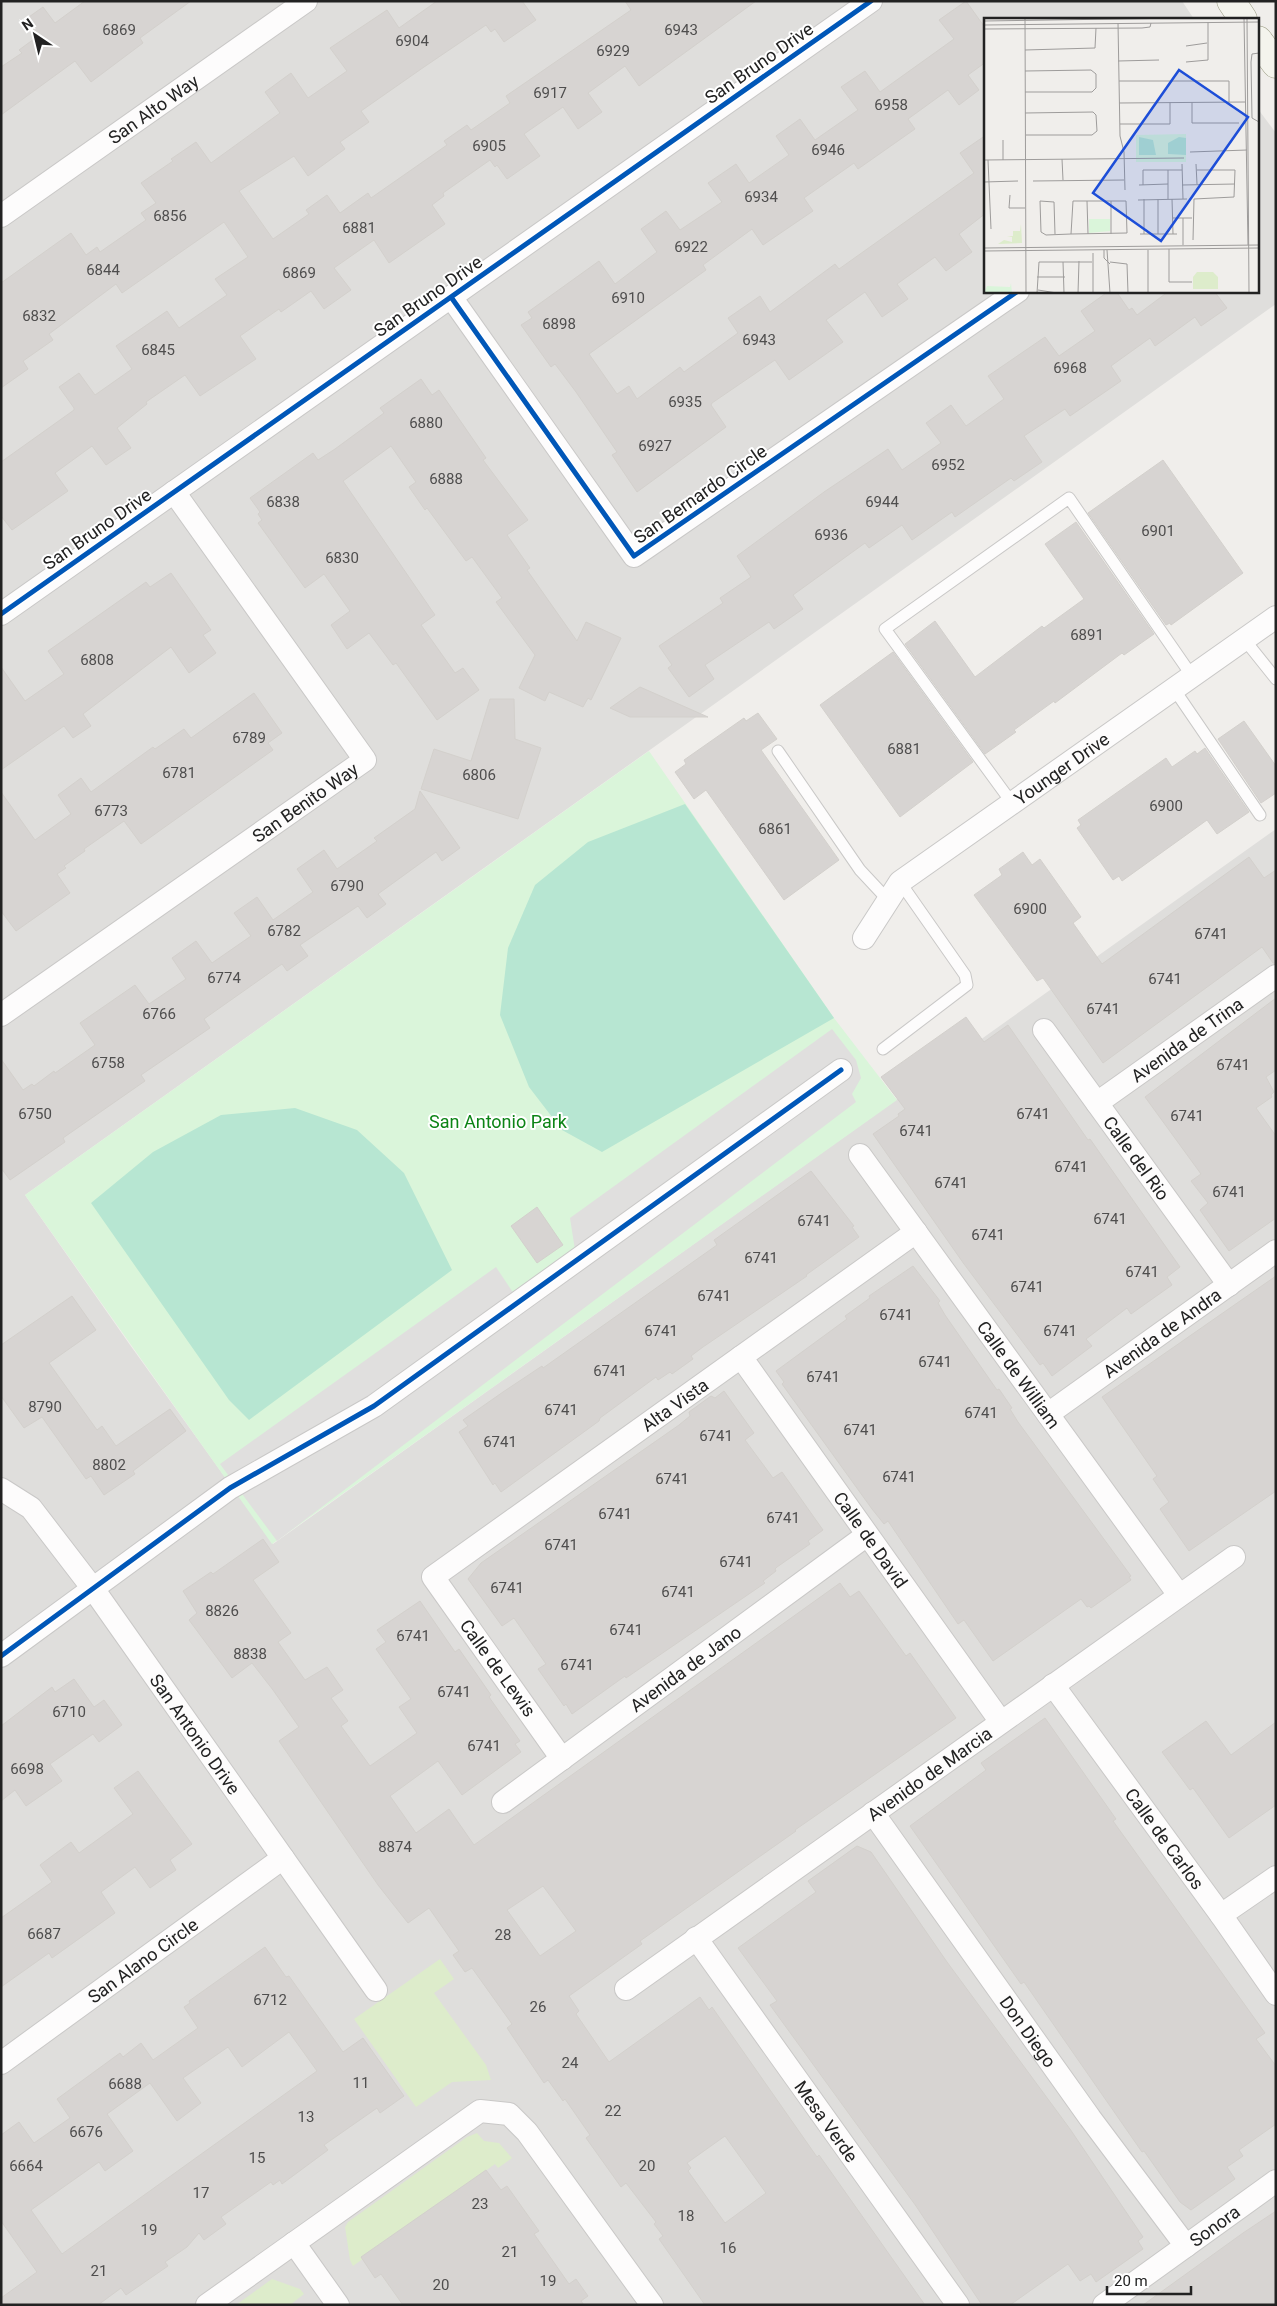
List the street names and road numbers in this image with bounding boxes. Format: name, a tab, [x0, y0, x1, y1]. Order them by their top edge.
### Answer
street label: San Bruno Drive	[701, 18, 817, 108]
street label: San Alto Way	[104, 70, 203, 148]
street label: San Bruno Drive	[370, 251, 486, 341]
street label: San Bernardo Circle	[629, 440, 771, 548]
street label: San Bruno Drive	[39, 484, 155, 574]
street label: Younger Drive	[1010, 728, 1113, 809]
street label: San Benito Way	[248, 758, 362, 846]
street label: Avenida de Trina	[1127, 992, 1247, 1086]
street label: Calle del Rio	[1099, 1112, 1174, 1204]
street label: Avenida de Andra	[1099, 1283, 1225, 1382]
street label: Calle de William	[973, 1317, 1065, 1432]
street label: Alta Vista	[637, 1373, 712, 1435]
street label: Calle de David	[830, 1487, 912, 1592]
street label: Calle de Lewis	[456, 1615, 540, 1721]
street label: Avenida de Jano	[626, 1621, 745, 1716]
street label: San Antonio Drive	[146, 1670, 245, 1798]
street label: Avenido de Marcia	[863, 1722, 996, 1825]
street label: Calle de Carlos	[1121, 1784, 1209, 1893]
street label: San Alano Circle	[83, 1913, 202, 2007]
street label: Don Diego	[996, 1992, 1061, 2071]
street label: Mesa Verde	[791, 2076, 863, 2166]
street label: Sonora	[1185, 2200, 1243, 2251]

